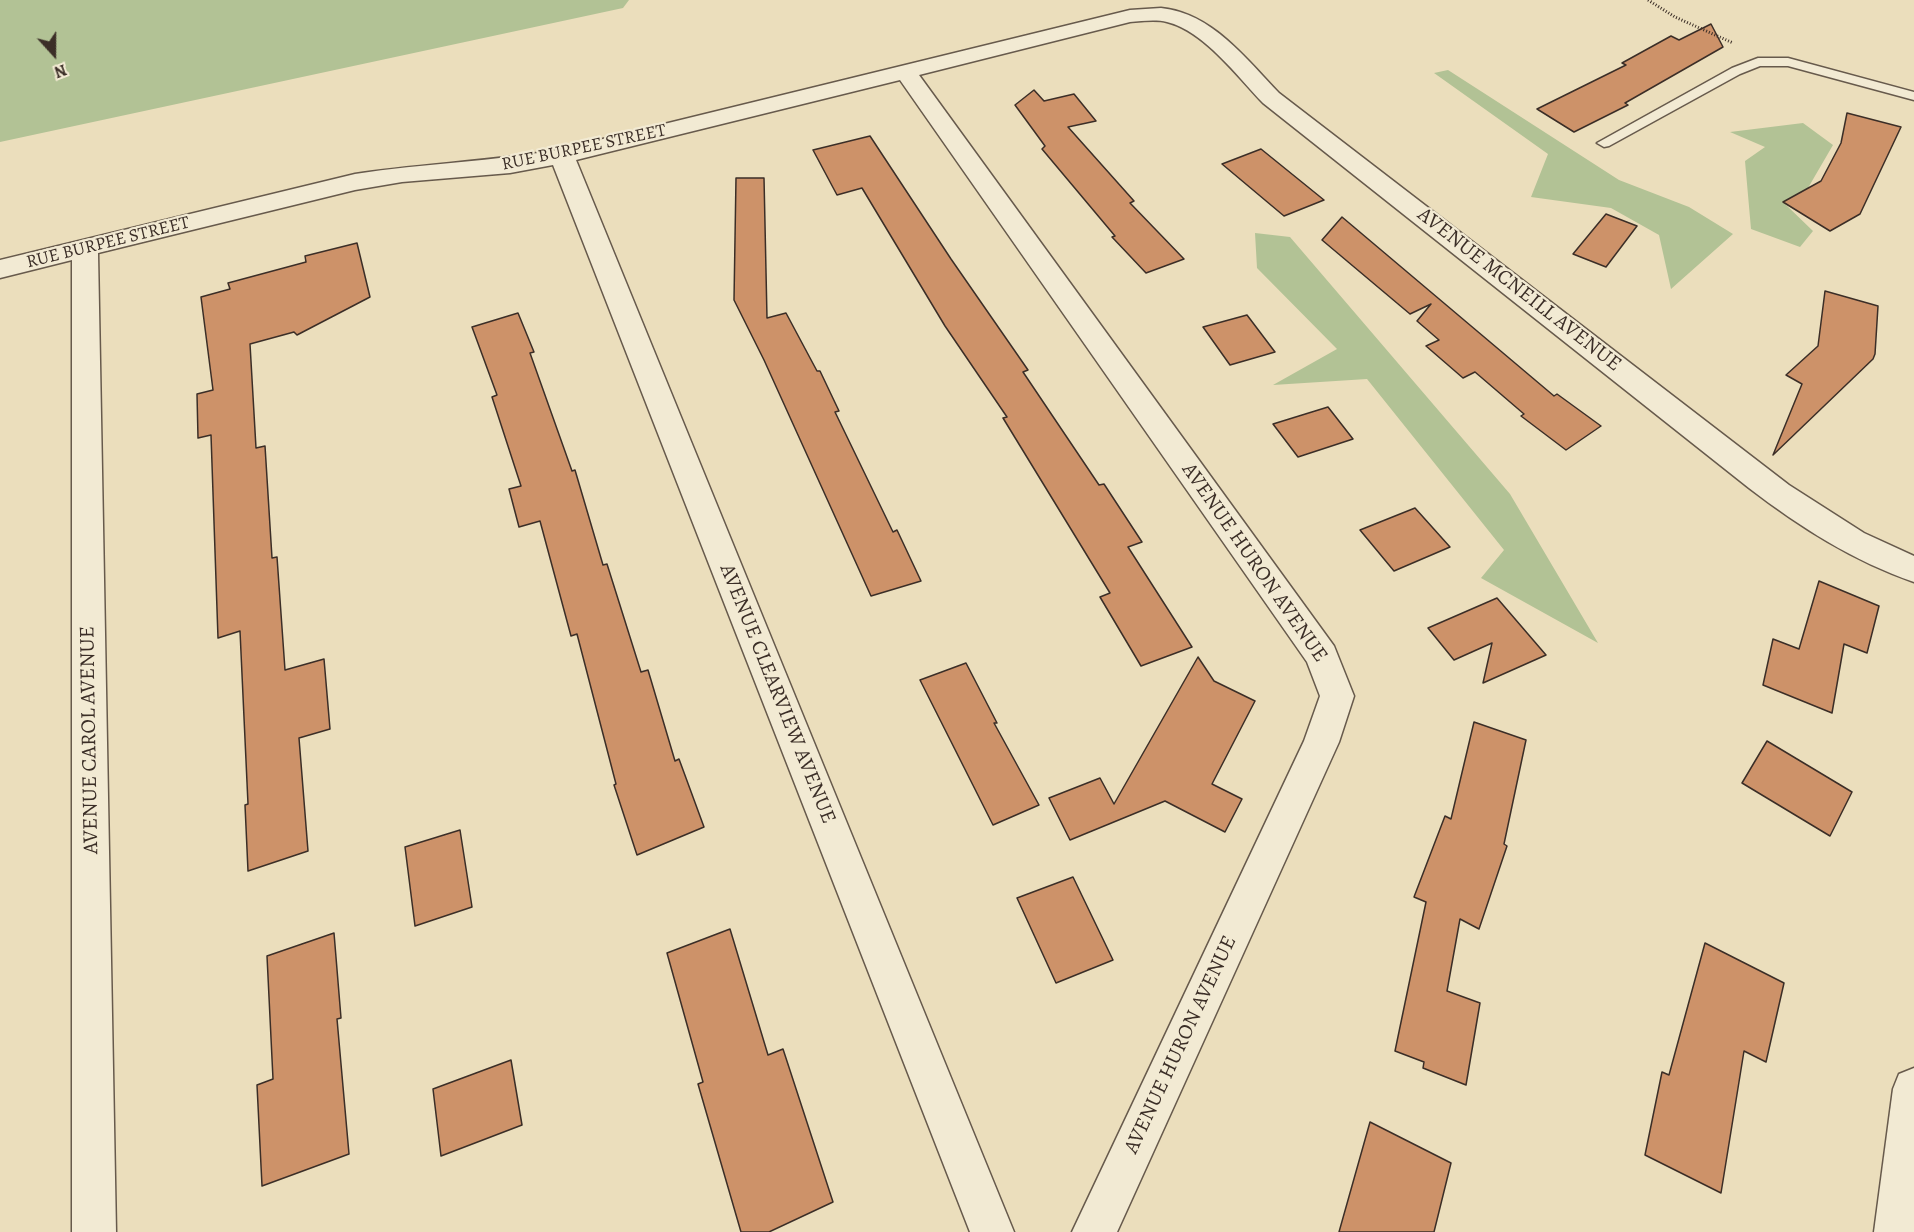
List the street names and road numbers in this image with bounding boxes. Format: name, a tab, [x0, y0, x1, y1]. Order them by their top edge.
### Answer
street label: RUE BURPEE STREET	[500, 120, 668, 176]
street label: AVENUE MCNEILL AVENUE	[1412, 203, 1626, 377]
street label: RUE BURPEE STREET	[24, 212, 192, 274]
street label: AVENUE HURON AVENUE	[1176, 458, 1332, 668]
street label: AVENUE CLEARVIEW AVENUE	[713, 561, 841, 827]
street label: AVENUE CAROL AVENUE	[75, 626, 105, 854]
street label: AVENUE HURON AVENUE	[1119, 932, 1243, 1158]

